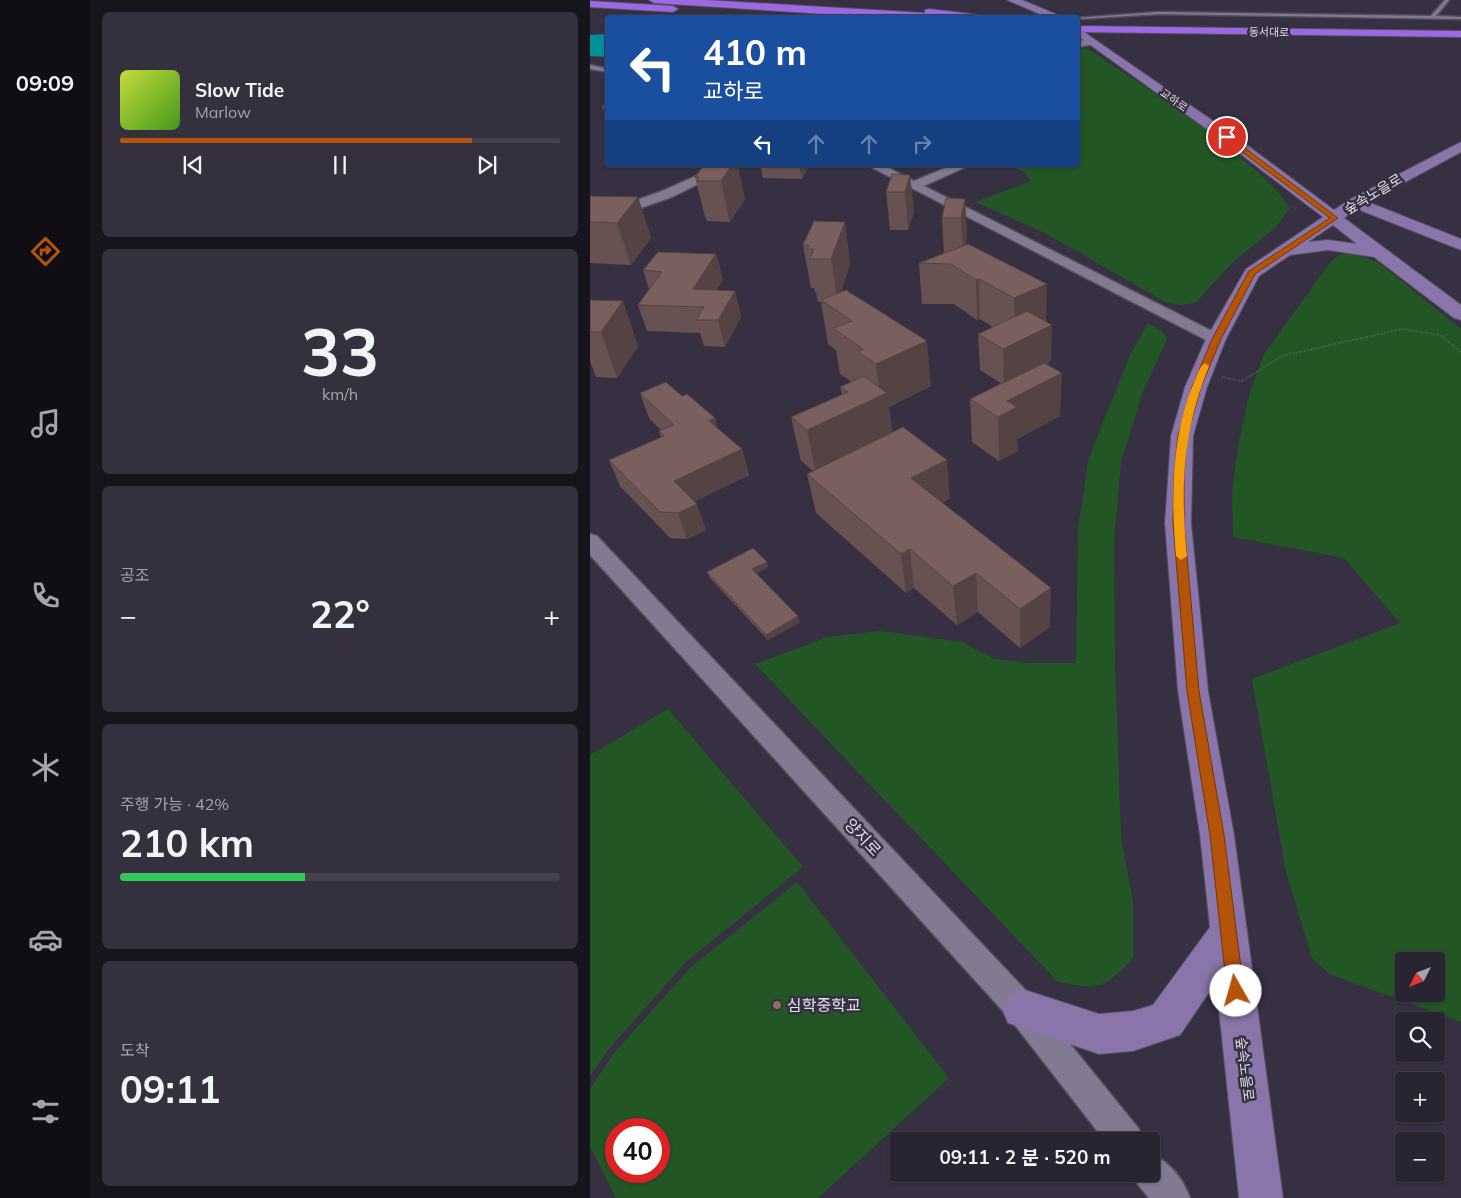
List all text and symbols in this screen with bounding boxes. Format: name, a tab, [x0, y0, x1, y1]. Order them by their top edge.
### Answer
street label: 동서대로	[1249, 25, 1289, 39]
text: 410 m	[703, 30, 807, 74]
icon: left	[620, 35, 685, 100]
text: 09:09	[16, 69, 74, 97]
text: 교하로	[703, 77, 764, 105]
text: Slow Tide	[195, 78, 284, 102]
street label: 교하로	[1158, 86, 1190, 114]
text: Marlow	[195, 102, 251, 122]
pin	[1206, 116, 1248, 158]
icon: arrive	[1213, 123, 1241, 151]
icon: left	[749, 130, 777, 158]
icon: ahead	[802, 130, 830, 158]
icon: ahead	[855, 130, 883, 158]
icon: right	[908, 130, 936, 158]
icon: previous	[179, 151, 207, 179]
icon: pause	[326, 151, 354, 179]
icon: next	[473, 151, 501, 179]
street label: 숲속노을로	[1341, 170, 1405, 218]
icon: directions	[28, 234, 63, 269]
text: 33	[301, 311, 379, 392]
text: km/h	[322, 384, 358, 404]
icon: music	[28, 406, 63, 441]
text: 공조	[120, 565, 149, 585]
icon: phone	[28, 578, 63, 613]
text: 22°	[310, 590, 370, 638]
text: −	[120, 598, 137, 633]
text: +	[543, 598, 560, 633]
icon: climate	[28, 750, 63, 785]
text: 주행 가능 · 42%	[120, 794, 229, 814]
street label: 양지로	[841, 814, 886, 860]
text: 210 km	[120, 819, 254, 867]
icon: car	[28, 922, 63, 957]
north arrow	[1395, 952, 1445, 1002]
map controls	[1395, 952, 1445, 1182]
position arrow	[1209, 964, 1261, 1016]
place label: 심학중학교	[787, 995, 861, 1015]
marker: 심학중학교	[771, 999, 783, 1011]
button: search	[1395, 1012, 1445, 1062]
street label: 숲속노을로	[1232, 1036, 1258, 1102]
text: 도착	[120, 1040, 149, 1060]
text: 09:11	[120, 1065, 221, 1113]
button: +	[1395, 1072, 1445, 1122]
icon: filters	[28, 1094, 63, 1129]
speed limit sign: 40	[605, 1118, 670, 1183]
button: −	[1395, 1132, 1445, 1182]
text: 09:11 · 2 분 · 520 m	[939, 1145, 1111, 1169]

